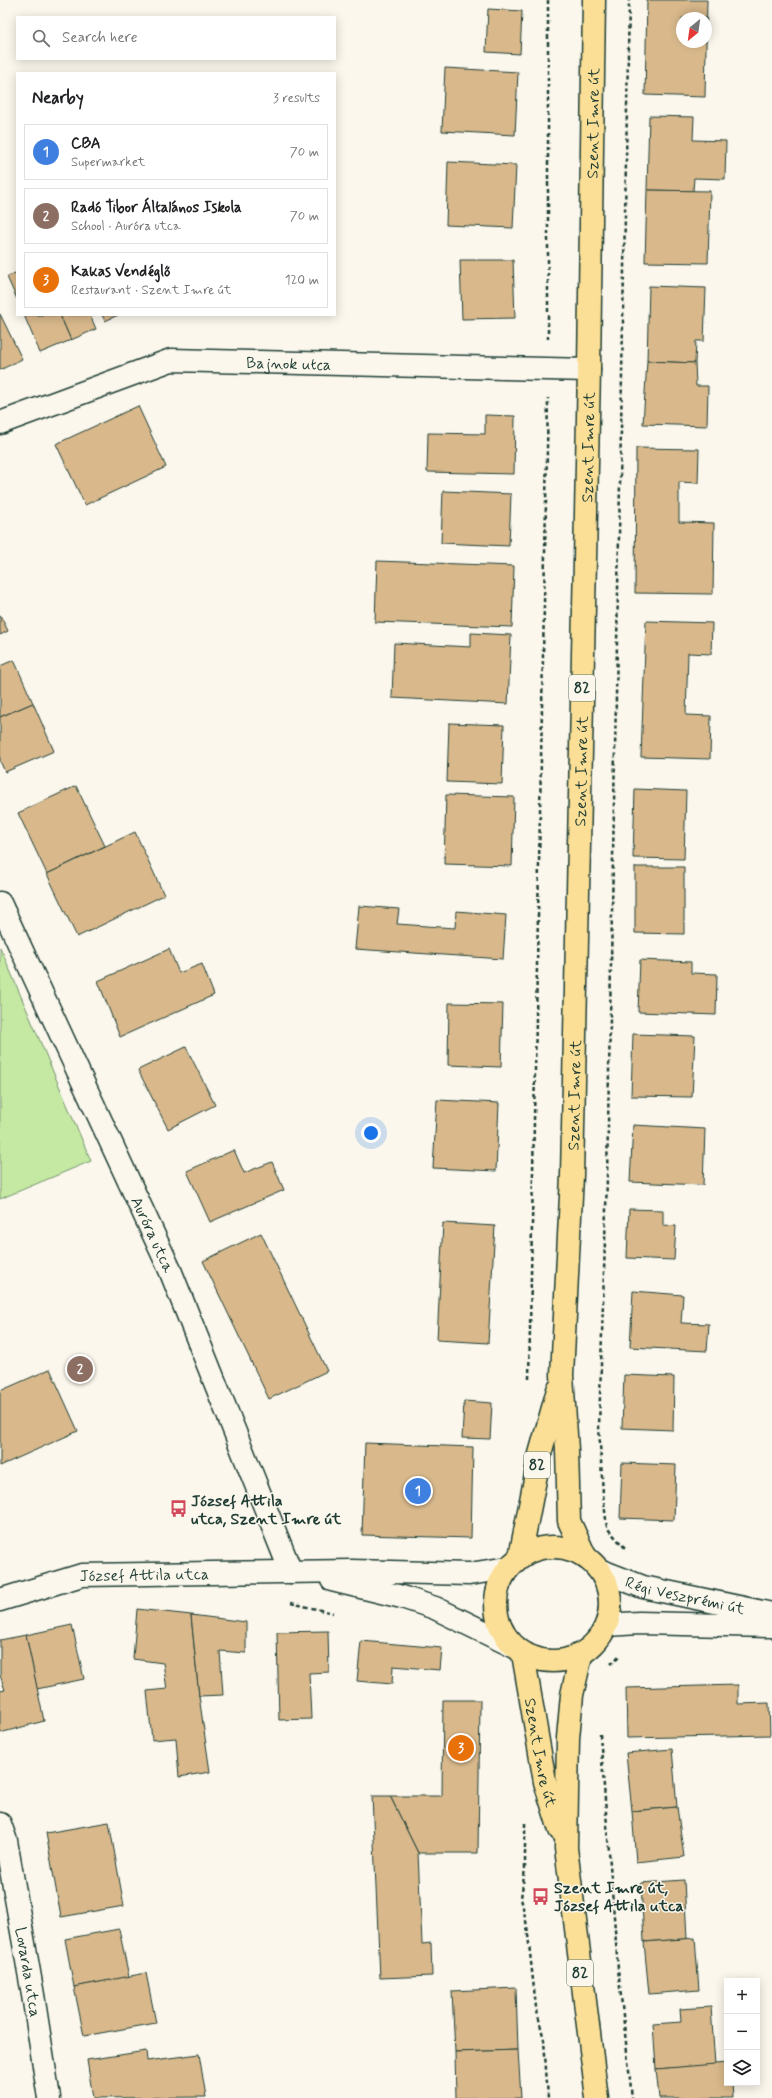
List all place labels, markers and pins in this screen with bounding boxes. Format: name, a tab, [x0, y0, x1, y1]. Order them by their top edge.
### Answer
pin: 2	[67, 1354, 93, 1384]
pin: 1	[405, 1476, 431, 1506]
place label: József Attila utca, Szent Imre út	[191, 1491, 342, 1530]
bus stop icon: József Attila utca, Szent Imre út	[168, 1499, 188, 1519]
pin: 3	[448, 1733, 474, 1763]
place label: Szent Imre út, József Attila utca	[554, 1878, 684, 1917]
bus stop icon: Szent Imre út, József Attila utca	[531, 1886, 551, 1906]

